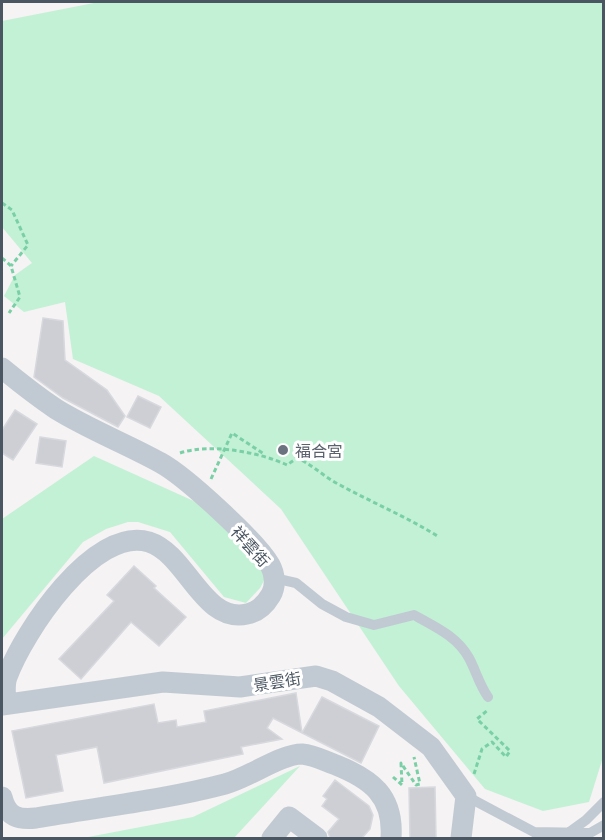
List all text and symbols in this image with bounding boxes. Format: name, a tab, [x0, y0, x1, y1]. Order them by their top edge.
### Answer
place label: 福合宮	[295, 441, 343, 460]
marker: 福合宮	[276, 443, 290, 457]
street label: 祥雲街	[228, 522, 274, 570]
street label: 景雲街	[252, 668, 302, 694]

